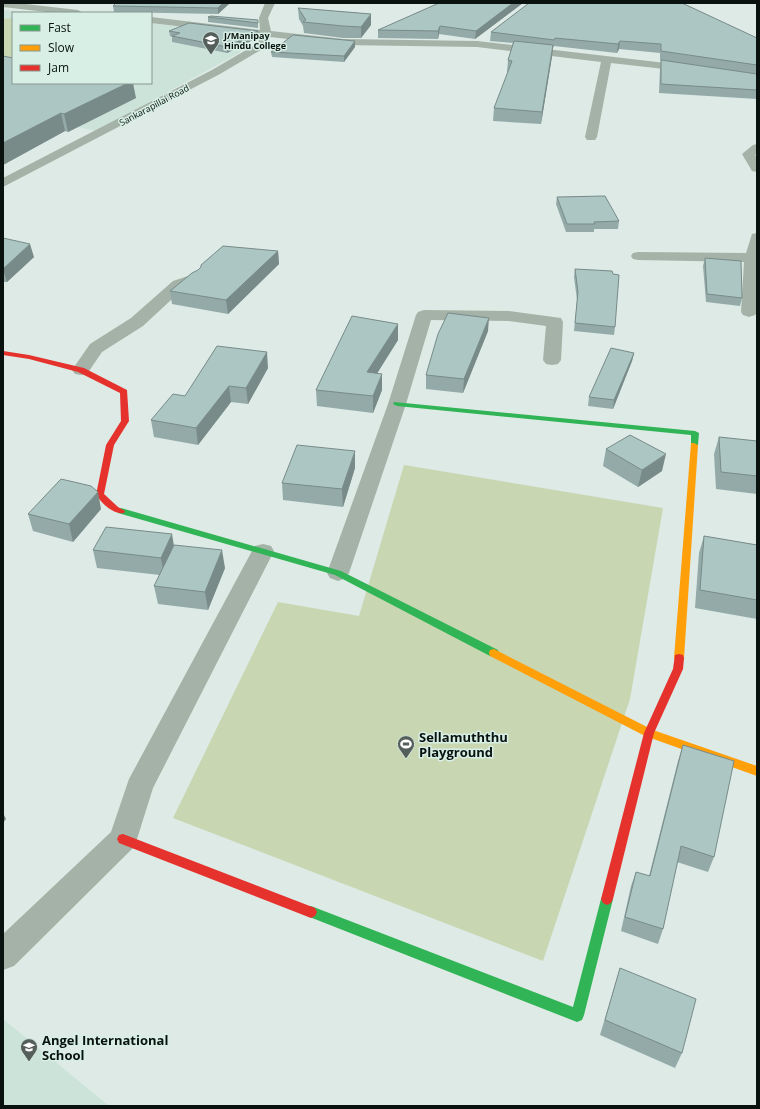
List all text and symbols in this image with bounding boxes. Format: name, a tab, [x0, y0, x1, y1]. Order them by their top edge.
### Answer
legend	[12, 12, 152, 84]
text: Fast	[48, 19, 71, 36]
place label: J/Manipay Hindu College	[223, 29, 286, 52]
school or university icon: J/Manipay Hindu College	[201, 30, 221, 55]
text: Slow	[48, 39, 75, 56]
text: Jam	[47, 59, 69, 76]
street label: Sankarapillai Road	[117, 81, 191, 129]
place label: Sellamuththu Playground	[419, 728, 508, 761]
sports icon: Sellamuththu Playground	[396, 734, 416, 759]
place label: Angel International School	[42, 1031, 168, 1064]
school or university icon: Angel International School	[19, 1037, 39, 1062]

